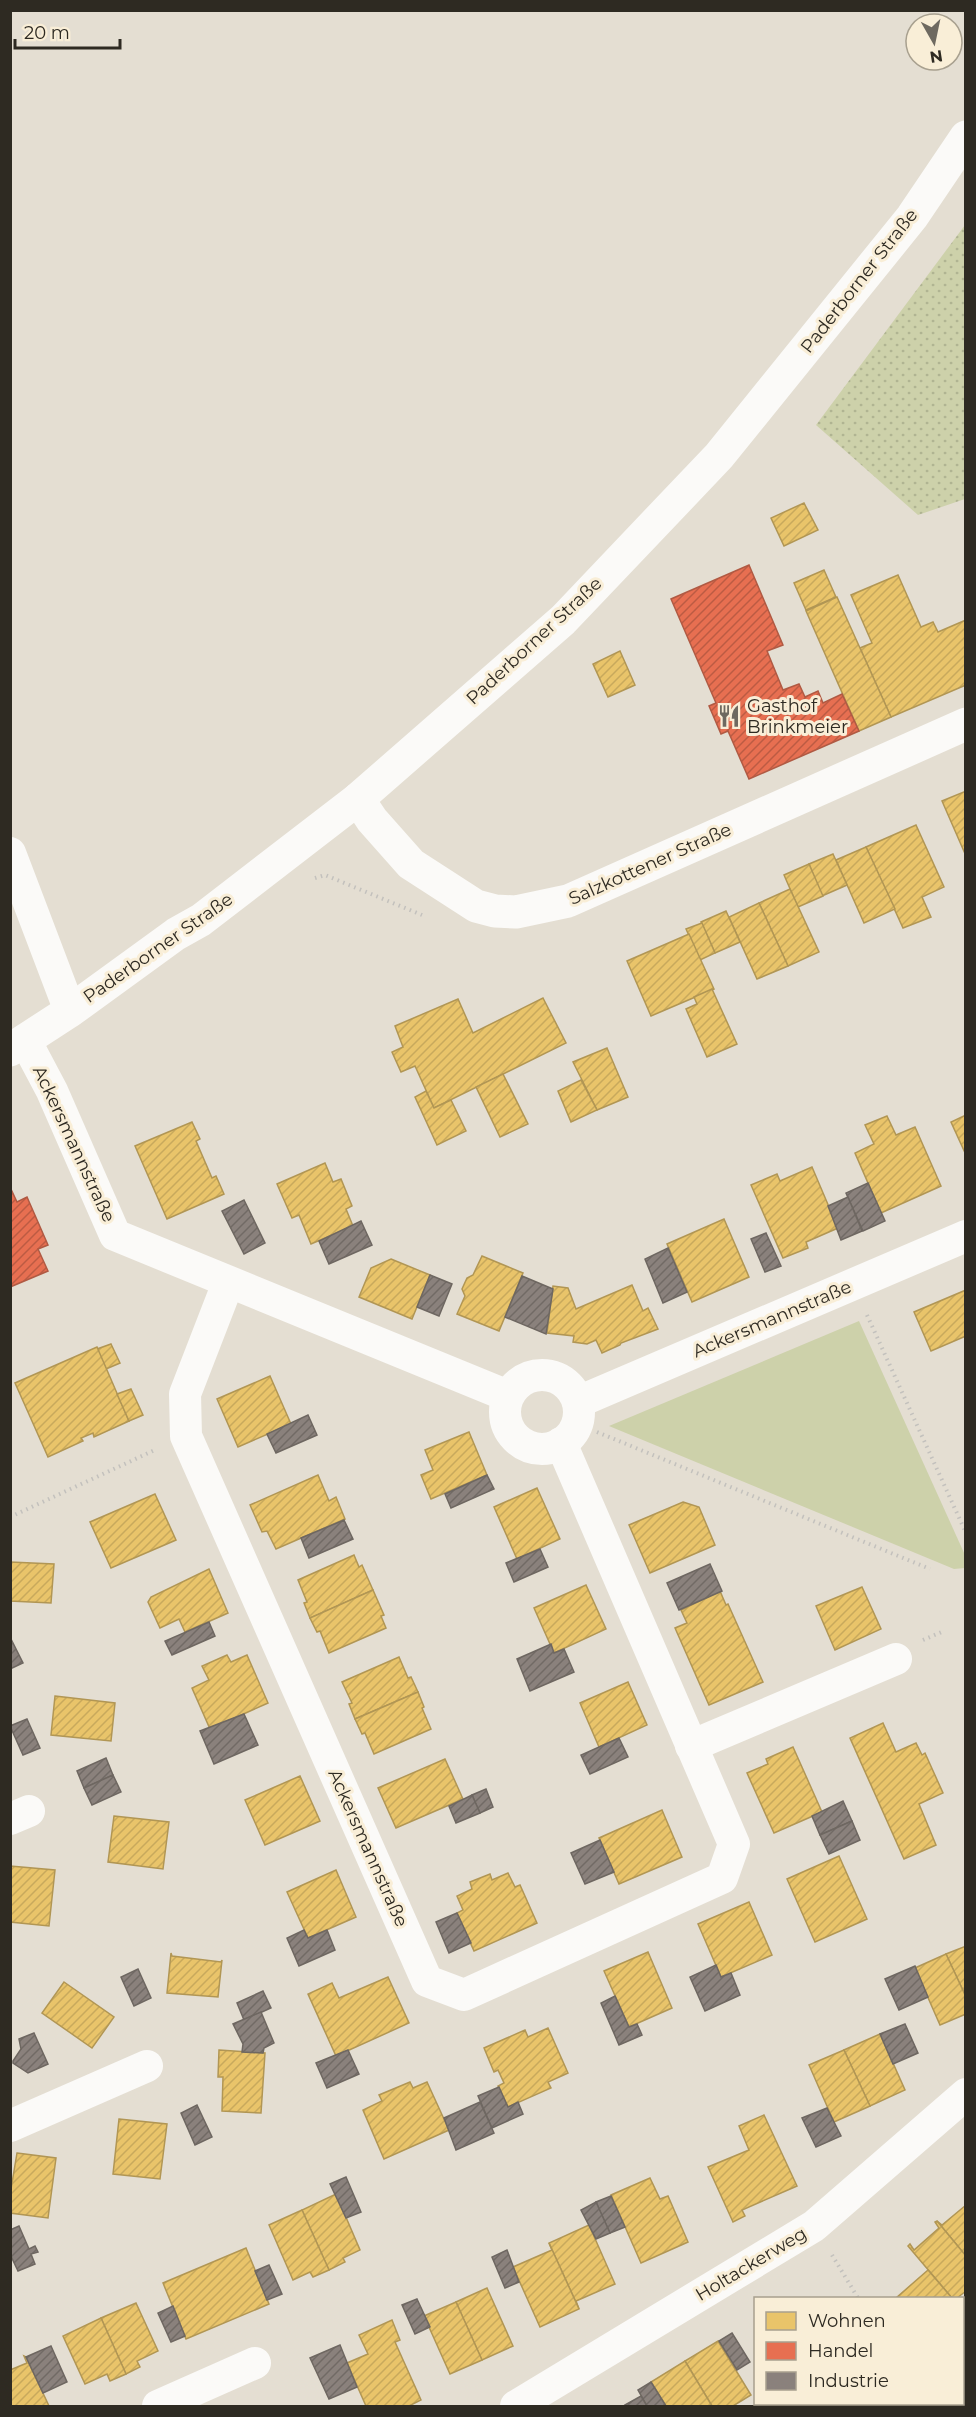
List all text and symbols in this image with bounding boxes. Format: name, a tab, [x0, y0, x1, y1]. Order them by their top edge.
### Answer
scale bar	[15, 12, 120, 50]
north arrow	[904, 12, 964, 72]
text: 20 m	[24, 22, 70, 44]
text: N	[928, 46, 944, 67]
street label: Paderborner Straße	[796, 204, 922, 358]
street label: Paderborner Straße	[462, 572, 606, 710]
place label: Gasthof Brinkmeier	[747, 695, 848, 738]
restaurant icon: Gasthof Brinkmeier	[716, 703, 742, 729]
street label: Salzkottener Straße	[565, 818, 735, 910]
street label: Paderborner Straße	[79, 888, 237, 1008]
street label: Ackersmannstraße	[28, 1062, 120, 1226]
street label: Ackersmannstraße	[689, 1276, 855, 1362]
street label: Ackersmannstraße	[323, 1766, 413, 1930]
street label: Holtackerweg	[691, 2222, 811, 2306]
legend	[754, 2297, 964, 2405]
text: Wohnen	[808, 2310, 886, 2332]
text: Handel	[808, 2340, 873, 2362]
text: Industrie	[808, 2370, 889, 2392]

